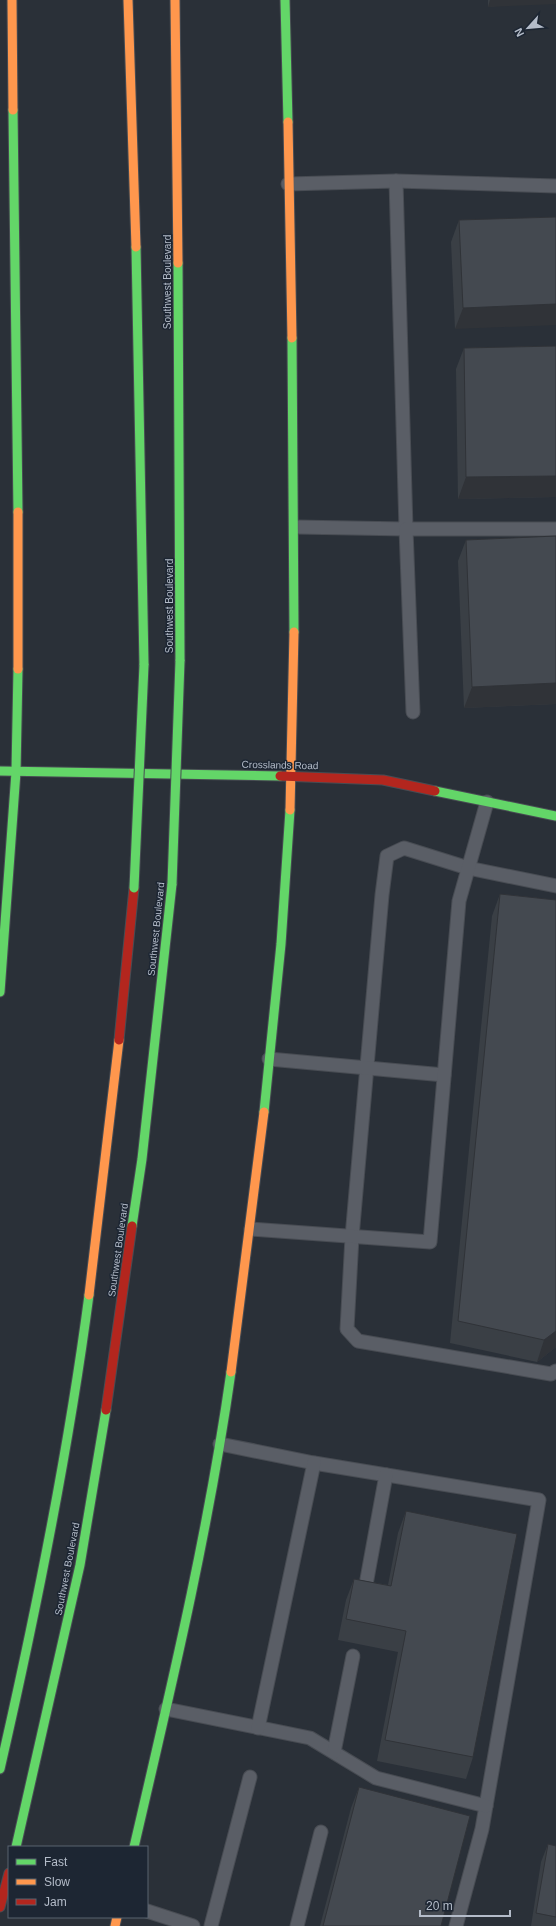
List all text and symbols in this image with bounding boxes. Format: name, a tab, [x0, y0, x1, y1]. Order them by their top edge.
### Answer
north arrow	[508, 8, 548, 48]
text: N	[512, 26, 526, 39]
street label: Southwest Boulevard	[162, 235, 173, 329]
street label: Southwest Boulevard	[164, 559, 175, 653]
street label: Crosslands Road	[242, 759, 318, 771]
street label: Southwest Boulevard	[146, 881, 166, 977]
street label: Southwest Boulevard	[106, 1202, 130, 1298]
street label: Southwest Boulevard	[53, 1522, 81, 1616]
legend	[8, 1846, 148, 1918]
text: Fast	[44, 1855, 68, 1869]
text: Slow	[44, 1875, 70, 1889]
scale bar	[420, 1892, 510, 1918]
text: Jam	[44, 1895, 67, 1909]
text: 20 m	[426, 1899, 453, 1913]

